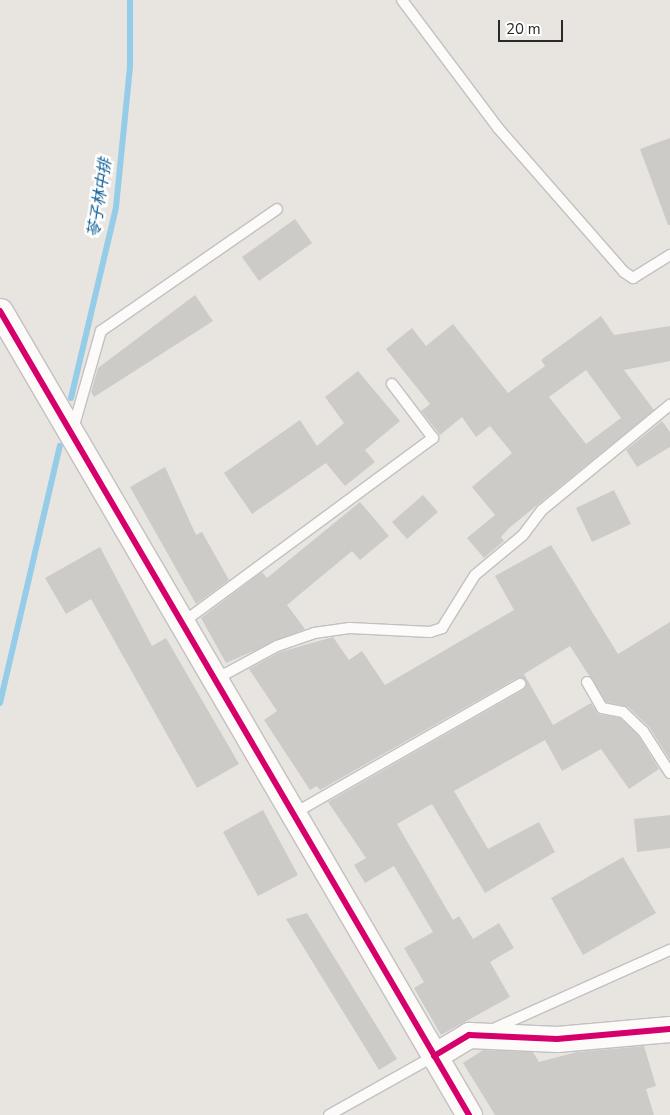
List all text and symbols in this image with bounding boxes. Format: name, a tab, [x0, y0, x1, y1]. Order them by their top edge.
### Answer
scale bar	[500, 10, 565, 42]
text: 20 m	[506, 19, 541, 39]
water label: 苓子林中排	[84, 157, 116, 239]

